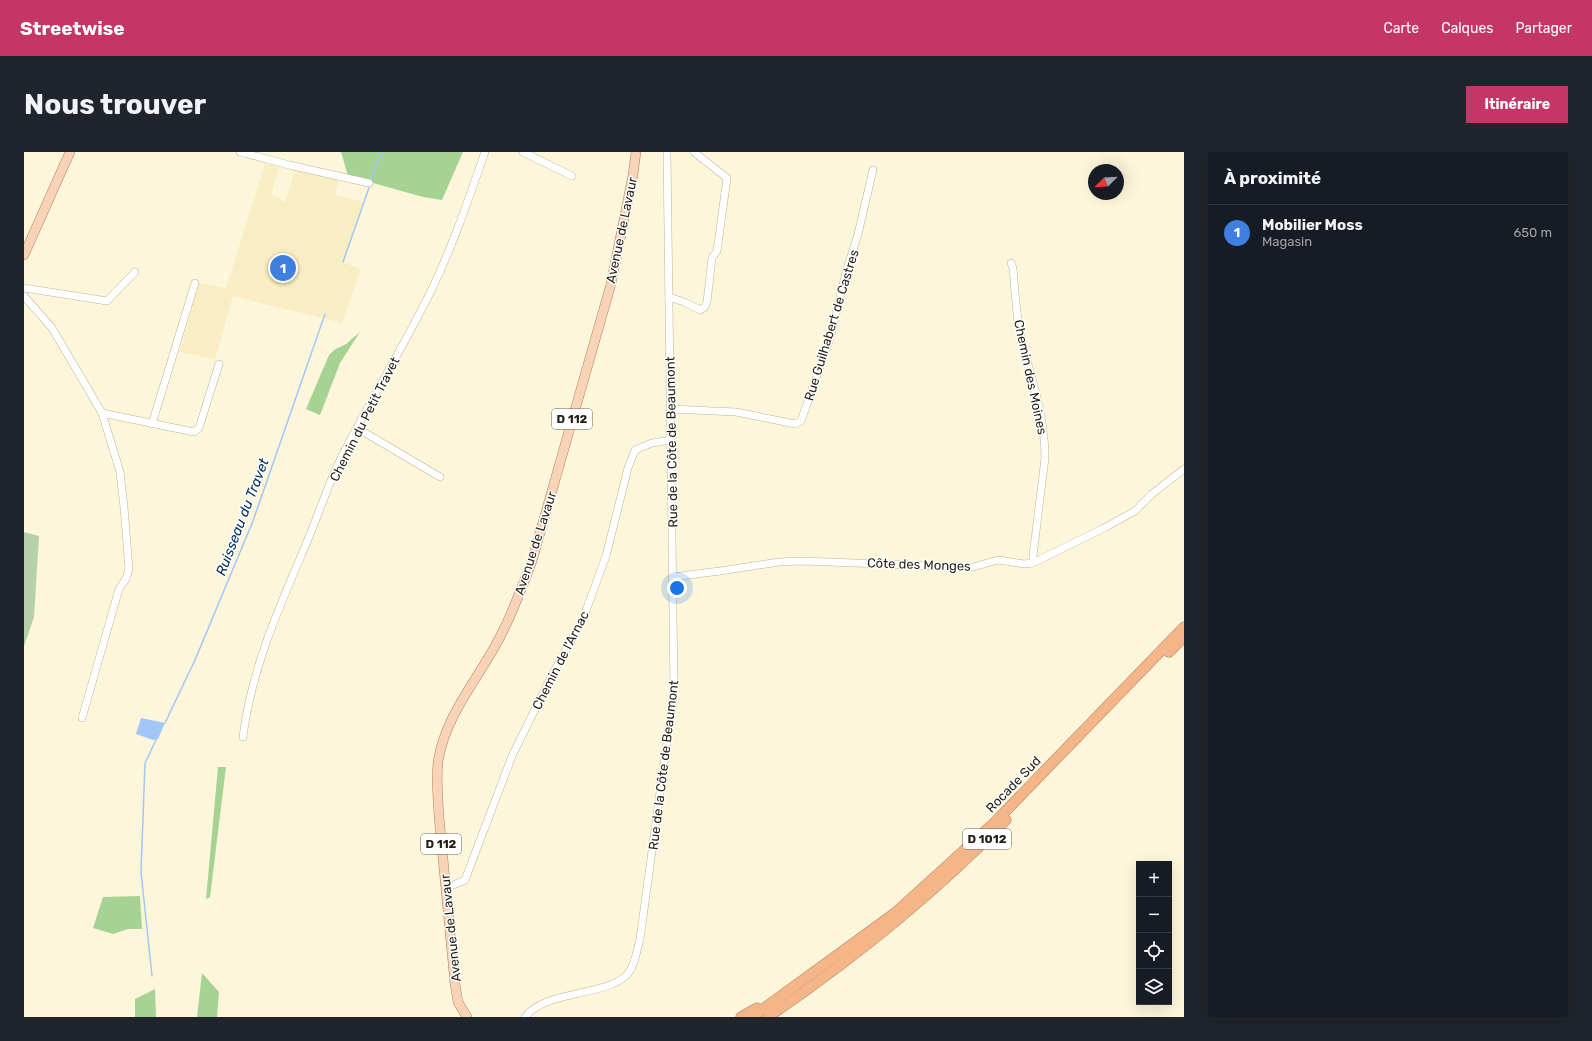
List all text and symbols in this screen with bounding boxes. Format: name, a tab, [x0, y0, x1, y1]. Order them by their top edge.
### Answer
text: Streetwise	[20, 17, 125, 40]
text: Carte	[1383, 20, 1419, 37]
text: Calques	[1441, 20, 1493, 37]
text: Partager	[1515, 20, 1572, 37]
button: Itinéraire	[1466, 86, 1568, 123]
text: Nous trouver	[24, 88, 206, 121]
north arrow	[1088, 164, 1124, 200]
text: À proximité	[1224, 168, 1321, 188]
street label: Avenue de Lavaur	[603, 176, 640, 285]
text: Mobilier Moss	[1262, 216, 1363, 234]
text: 1	[1234, 225, 1240, 240]
text: 650 m	[1513, 225, 1552, 240]
text: Magasin	[1262, 234, 1312, 249]
street label: Rue Guilhabert de Castres	[801, 247, 862, 403]
pin: 1	[270, 253, 296, 283]
street label: Chemin des Moines	[1011, 318, 1050, 436]
street label: Chemin du Petit Travet	[327, 354, 402, 484]
street label: Rue de la Côte de Beaumont	[663, 356, 680, 528]
road number: D 112	[552, 409, 592, 429]
water label: Ruisseau du Travet	[212, 455, 273, 578]
street label: Avenue de Lavaur	[512, 489, 559, 597]
street label: Côte des Monges	[867, 555, 971, 575]
your location	[667, 578, 687, 598]
street label: Chemin de l'Arnac	[529, 608, 592, 712]
street label: Rue de la Côte de Beaumont	[646, 679, 681, 851]
street label: Rocade Sud	[983, 753, 1044, 815]
road number: D 1012	[963, 829, 1011, 849]
road number: D 112	[421, 834, 461, 854]
map controls	[1136, 861, 1172, 1005]
button: +	[1136, 861, 1172, 897]
street label: Avenue de Lavaur	[437, 873, 464, 983]
button: −	[1136, 897, 1172, 933]
button: locate	[1136, 933, 1172, 969]
button: layers	[1136, 969, 1172, 1005]

